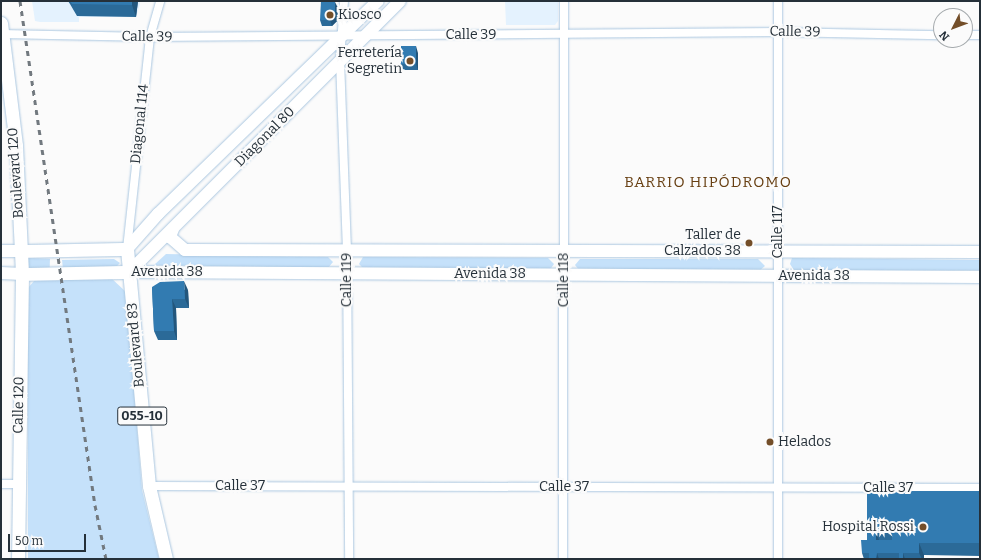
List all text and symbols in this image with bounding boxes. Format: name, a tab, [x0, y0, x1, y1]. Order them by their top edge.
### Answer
place label: Kiosco	[338, 7, 382, 23]
north arrow	[933, 8, 973, 48]
marker: Kiosco	[325, 10, 335, 20]
street label: Calle 39	[769, 23, 821, 41]
street label: Calle 39	[445, 27, 497, 43]
street label: Calle 39	[121, 28, 173, 46]
text: N	[937, 28, 952, 43]
place label: Ferretería Segretin	[337, 45, 402, 78]
marker: Ferretería Segretin	[405, 56, 415, 66]
street label: Diagonal 114	[127, 83, 153, 165]
street label: Diagonal 80	[232, 104, 298, 170]
street label: Boulevard 120	[4, 127, 28, 219]
district label: BARRIO HIPÓDROMO	[624, 174, 792, 192]
street label: Calle 117	[770, 205, 786, 259]
place label: Taller de Calzados 38	[664, 227, 741, 260]
marker: Taller de Calzados 38	[744, 238, 754, 248]
street label: Calle 119	[339, 253, 355, 307]
street label: Calle 118	[556, 253, 572, 307]
street label: Avenida 38	[131, 264, 203, 280]
street label: Avenida 38	[454, 266, 526, 282]
street label: Avenida 38	[778, 268, 850, 284]
street label: Boulevard 83	[124, 302, 148, 388]
street label: Calle 120	[10, 376, 28, 434]
road number: 055-10	[117, 405, 167, 427]
place label: Helados	[778, 434, 831, 450]
marker: Helados	[765, 437, 775, 447]
street label: Calle 37	[215, 478, 265, 494]
street label: Calle 37	[539, 479, 589, 495]
street label: Calle 37	[863, 480, 913, 496]
place label: Hospital Rossi	[822, 519, 914, 535]
marker: Hospital Rossi	[917, 521, 929, 533]
scale bar	[10, 526, 88, 552]
text: 50 m	[15, 534, 43, 548]

